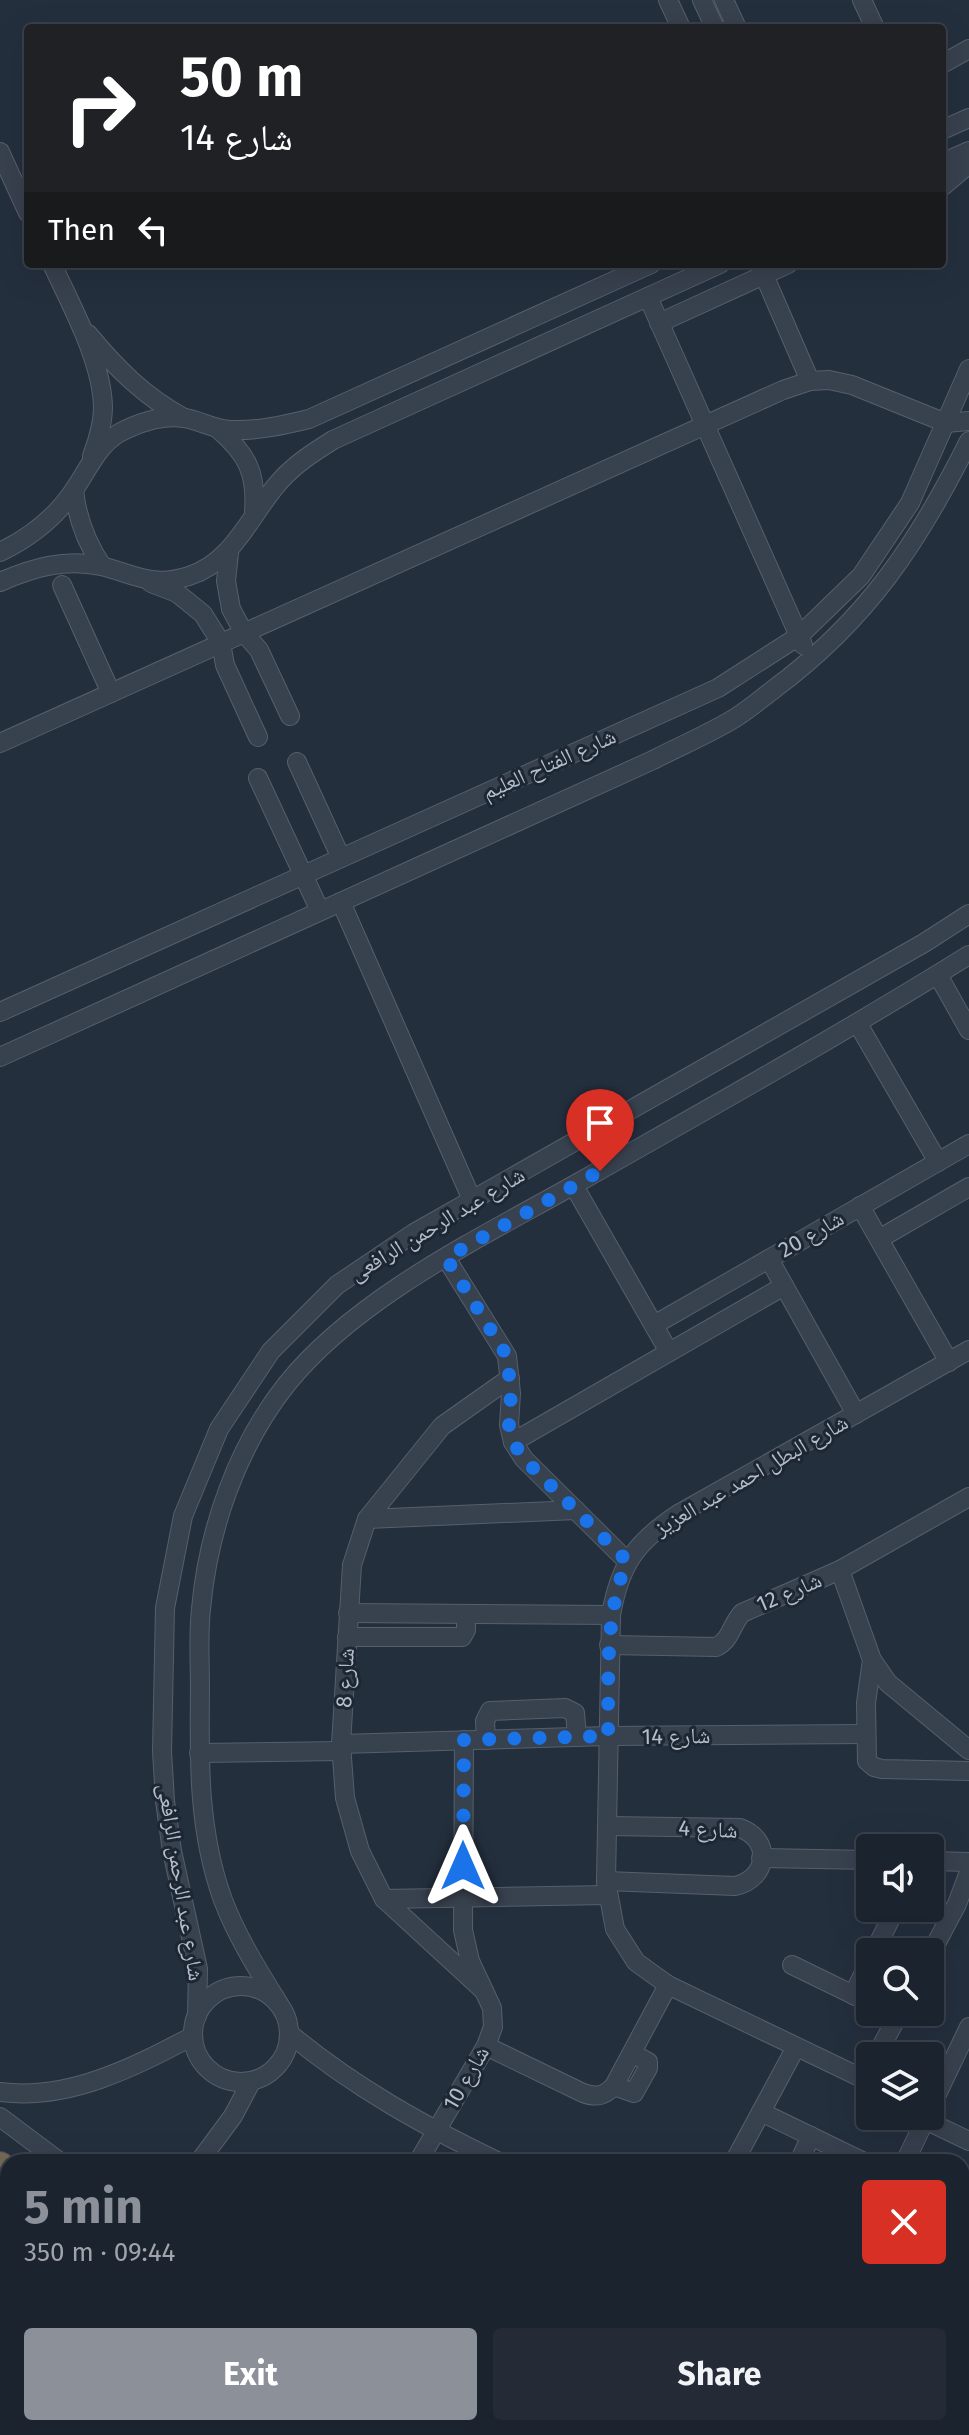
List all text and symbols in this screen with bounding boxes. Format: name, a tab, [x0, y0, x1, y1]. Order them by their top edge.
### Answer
text: 50 m	[180, 44, 303, 111]
icon: right	[48, 56, 152, 160]
text: شارع 14	[180, 116, 293, 160]
icon: left	[131, 208, 175, 252]
text: Then	[48, 212, 115, 248]
street label: شارع الفتاح العليم	[478, 723, 620, 806]
pin	[566, 1089, 634, 1171]
icon: arrive	[578, 1101, 622, 1145]
street label: شارع عبد الرحمن الرافعى	[345, 1161, 529, 1287]
street label: شارع 20	[774, 1205, 848, 1263]
street label: شارع البطل احمد عبد العزيز	[648, 1408, 853, 1542]
street label: شارع 12	[752, 1566, 826, 1618]
street label: شارع 8	[330, 1647, 360, 1709]
street label: شارع 14	[641, 1722, 711, 1750]
street label: شارع عبد الرحمن الرافعى	[152, 1781, 210, 1983]
street label: شارع 4	[678, 1814, 738, 1844]
position arrow	[421, 1824, 505, 1908]
map controls	[856, 1834, 944, 2130]
button: sound	[856, 1834, 944, 1922]
button: search	[856, 1938, 944, 2026]
street label: شارع 10	[437, 2041, 495, 2115]
button: layers	[856, 2042, 944, 2130]
text: 5 min	[24, 2178, 143, 2236]
button: close	[862, 2180, 946, 2264]
text: 350 m · 09:44	[24, 2237, 175, 2268]
button: Exit	[24, 2328, 477, 2420]
button: Share	[493, 2328, 946, 2420]

